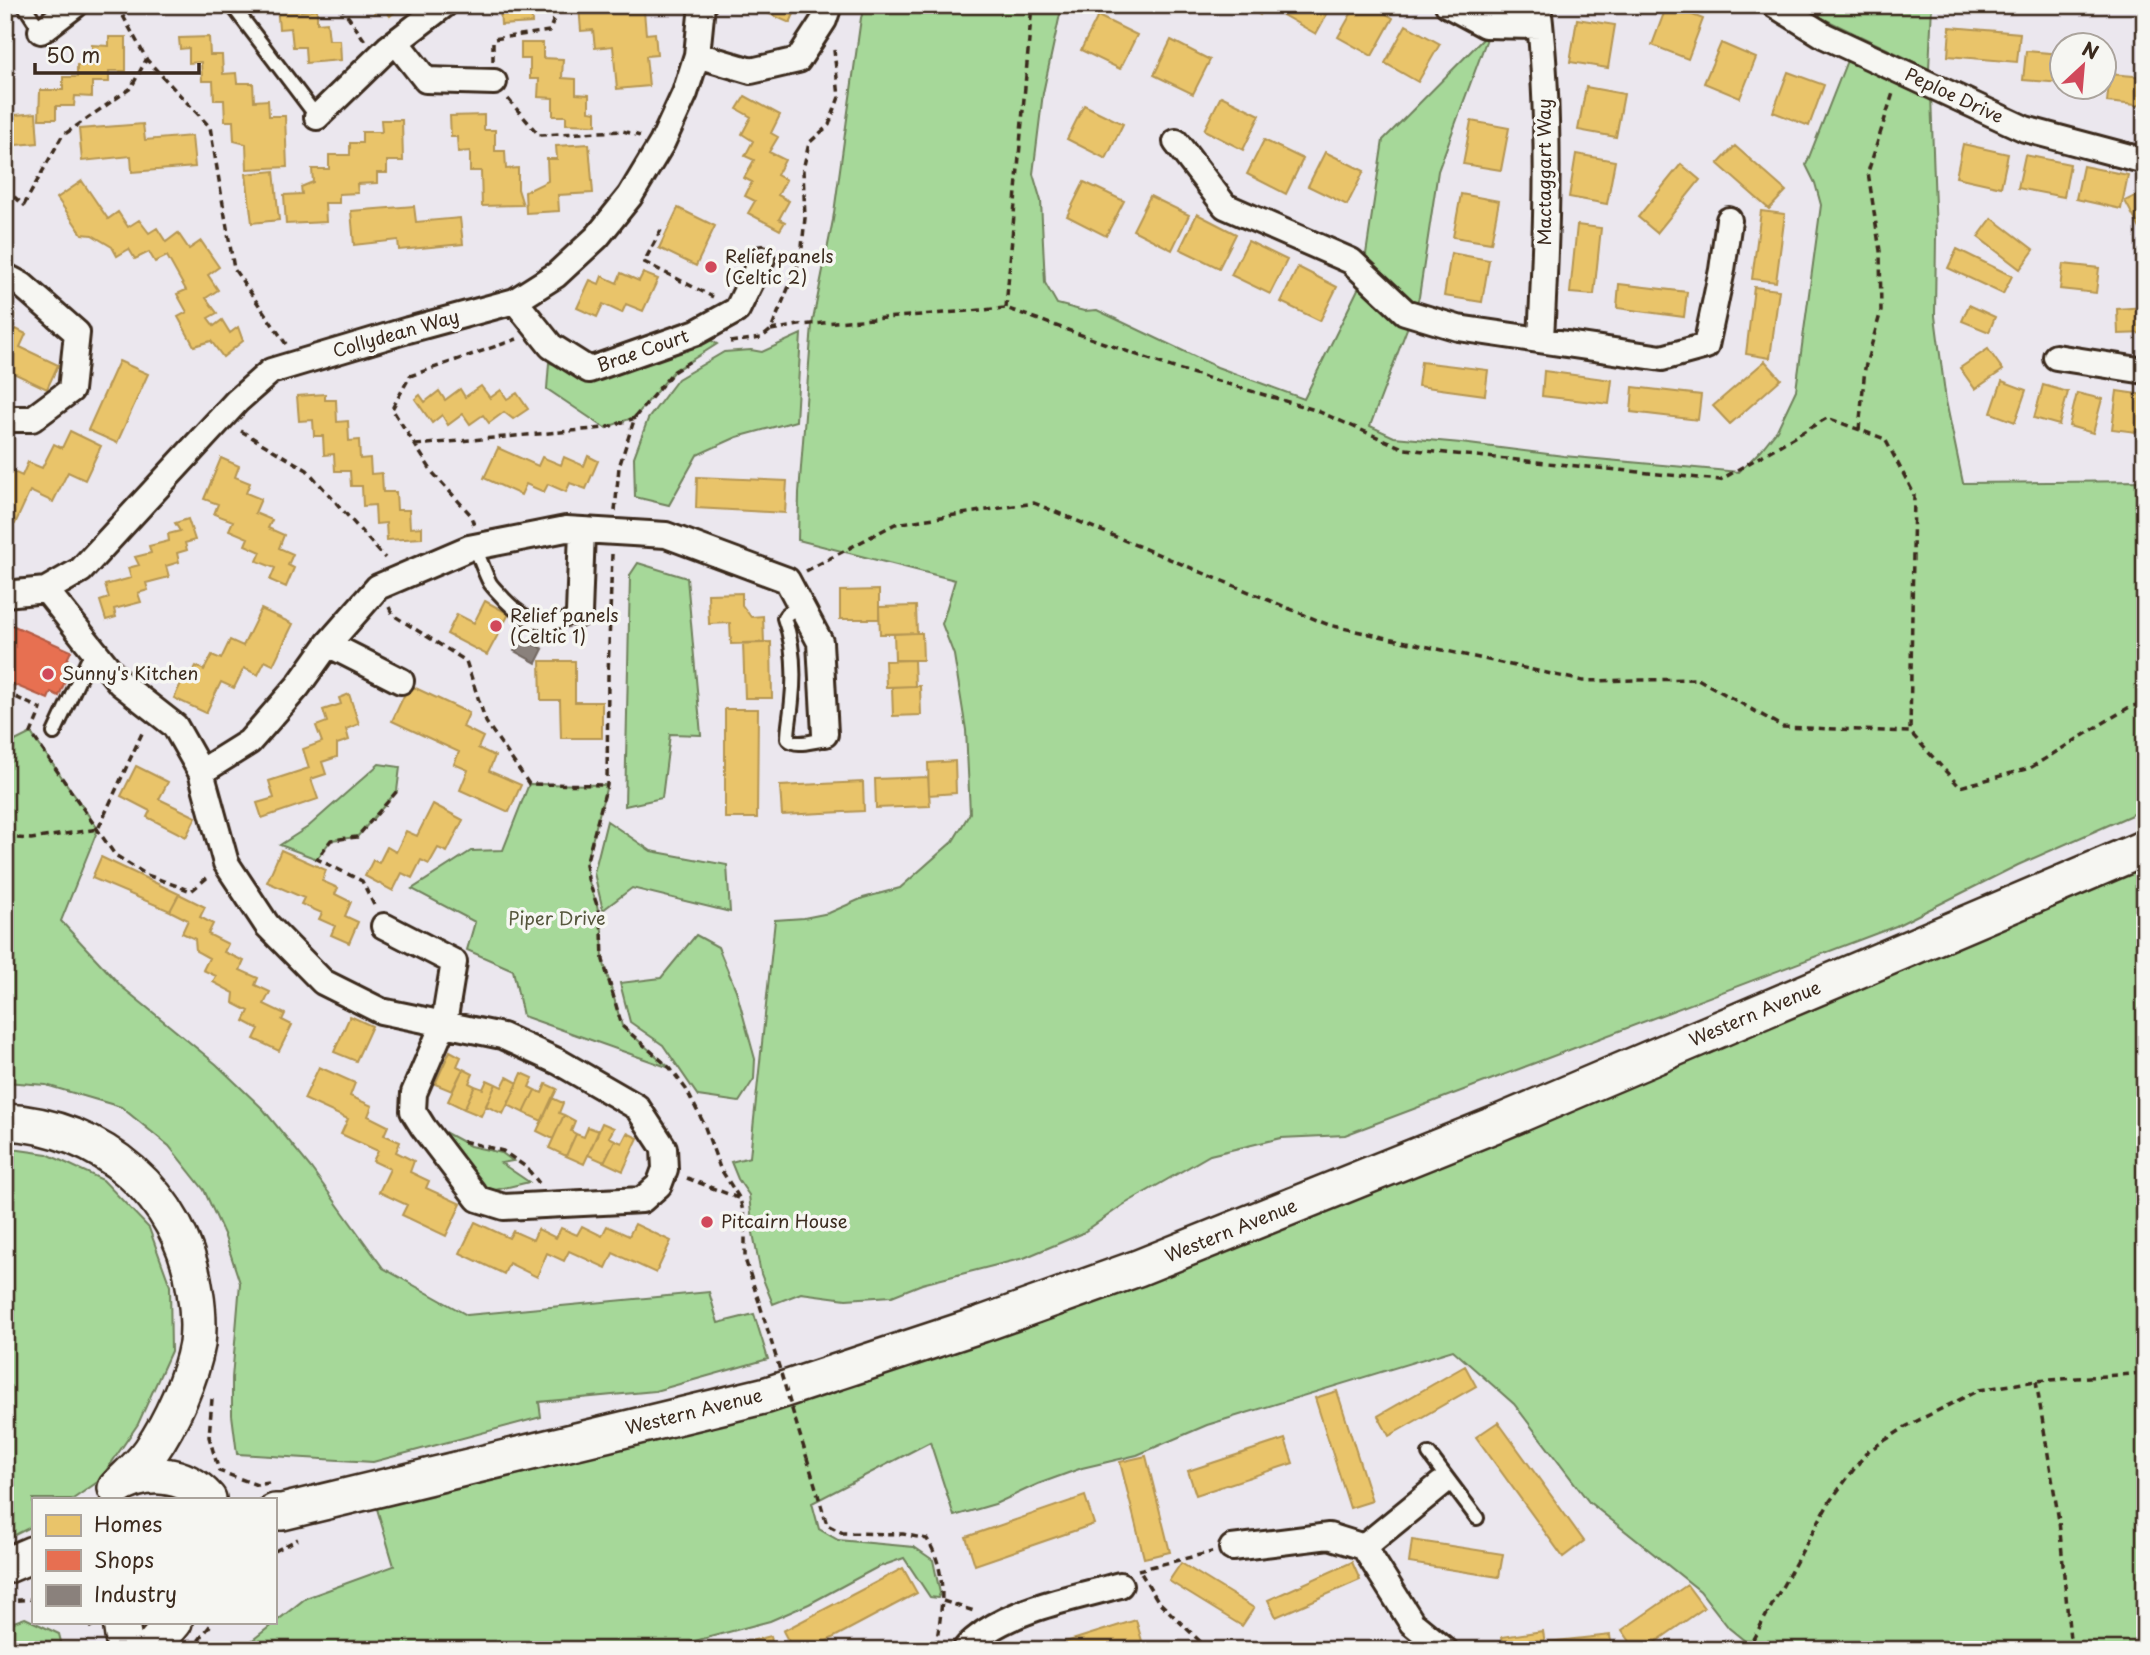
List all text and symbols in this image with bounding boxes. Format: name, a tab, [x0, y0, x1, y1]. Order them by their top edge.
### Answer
scale bar	[35, 32, 200, 76]
north arrow	[2048, 32, 2118, 102]
text: N	[2078, 34, 2104, 66]
text: 50 m	[46, 38, 100, 70]
street label: Peploe Drive	[1901, 60, 2008, 129]
street label: Mactaggart Way	[1530, 98, 1557, 246]
place label: Relief panels (Celtic 2)	[725, 242, 834, 290]
marker: Relief panels (Celtic 2)	[703, 259, 719, 275]
street label: Collydean Way	[329, 302, 462, 364]
street label: Brae Court	[593, 321, 692, 378]
place label: Relief panels (Celtic 1)	[510, 601, 619, 649]
marker: Relief panels (Celtic 1)	[488, 618, 504, 634]
place label: Sunny's Kitchen	[62, 659, 198, 686]
marker: Sunny's Kitchen	[40, 666, 56, 682]
park label: Piper Drive	[508, 904, 606, 931]
street label: Western Avenue	[1685, 973, 1824, 1052]
street label: Western Avenue	[1160, 1191, 1301, 1268]
place label: Pitcairn House	[721, 1207, 848, 1234]
marker: Pitcairn House	[699, 1214, 715, 1230]
street label: Western Avenue	[622, 1380, 765, 1441]
legend	[32, 1498, 276, 1624]
text: Homes	[94, 1507, 162, 1539]
text: Shops	[94, 1543, 154, 1575]
text: Industry	[94, 1577, 177, 1609]

